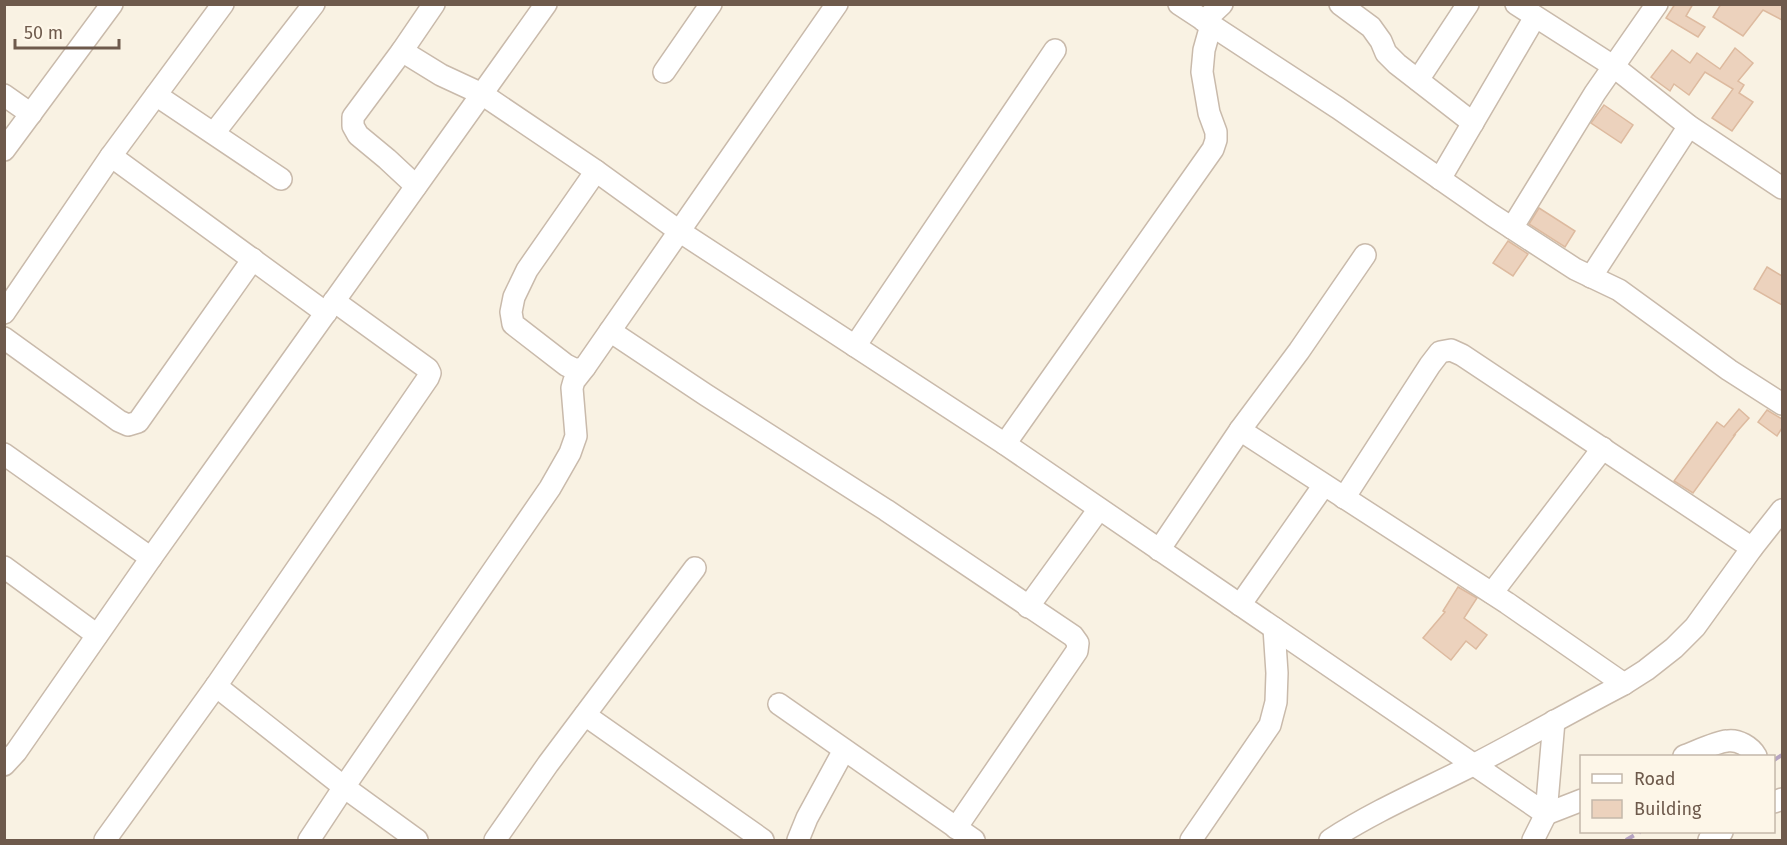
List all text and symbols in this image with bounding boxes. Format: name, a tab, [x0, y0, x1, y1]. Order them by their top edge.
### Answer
scale bar	[15, 12, 118, 50]
text: 50 m	[24, 22, 63, 44]
legend	[1580, 755, 1775, 833]
text: Road	[1634, 768, 1676, 790]
text: Building	[1634, 798, 1702, 820]

